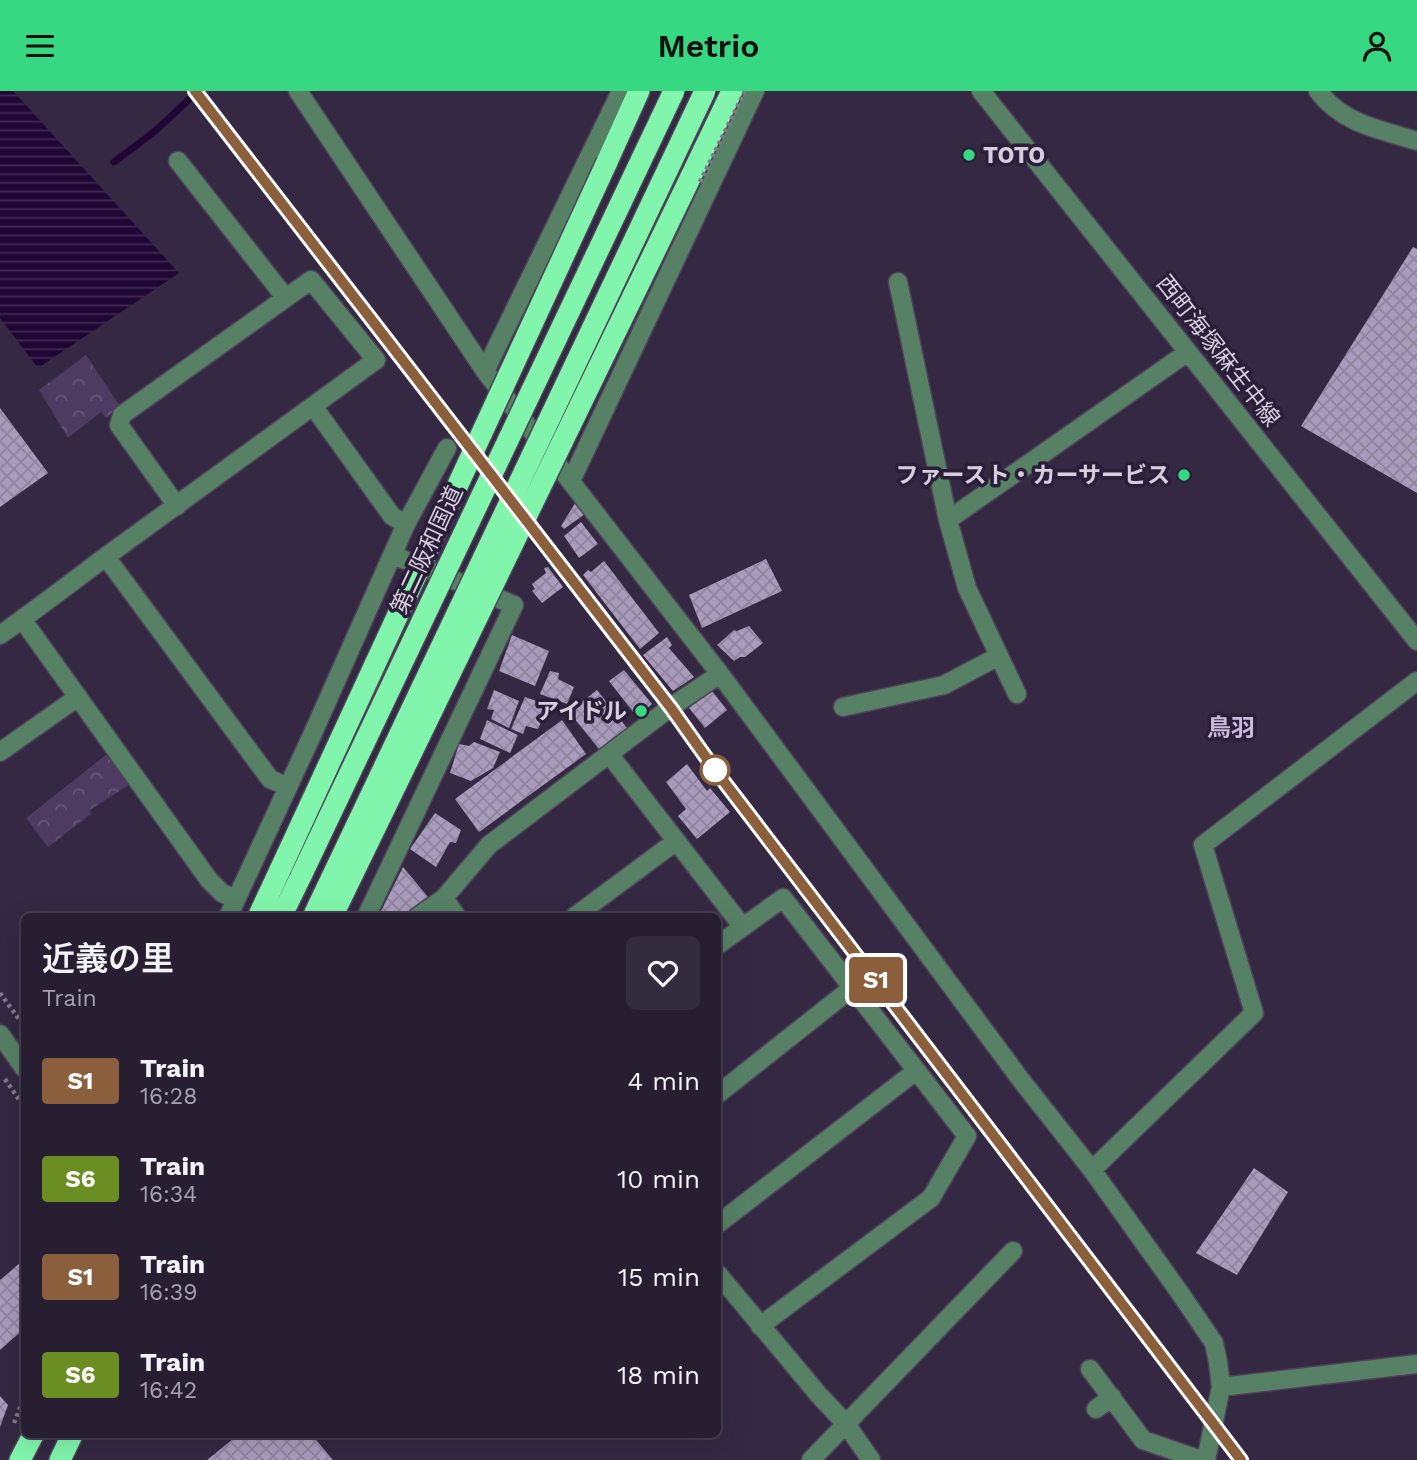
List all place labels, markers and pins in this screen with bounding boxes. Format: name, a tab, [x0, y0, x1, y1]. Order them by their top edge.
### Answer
place label: TOTO	[983, 142, 1045, 169]
marker: TOTO	[961, 147, 977, 163]
place label: ファースト・カーサービス	[896, 462, 1170, 489]
marker: ファースト・カーサービス	[1176, 467, 1192, 483]
place label: アイドル	[536, 698, 627, 725]
marker: アイドル	[633, 703, 649, 719]
unlabelled marker	[700, 755, 730, 785]

